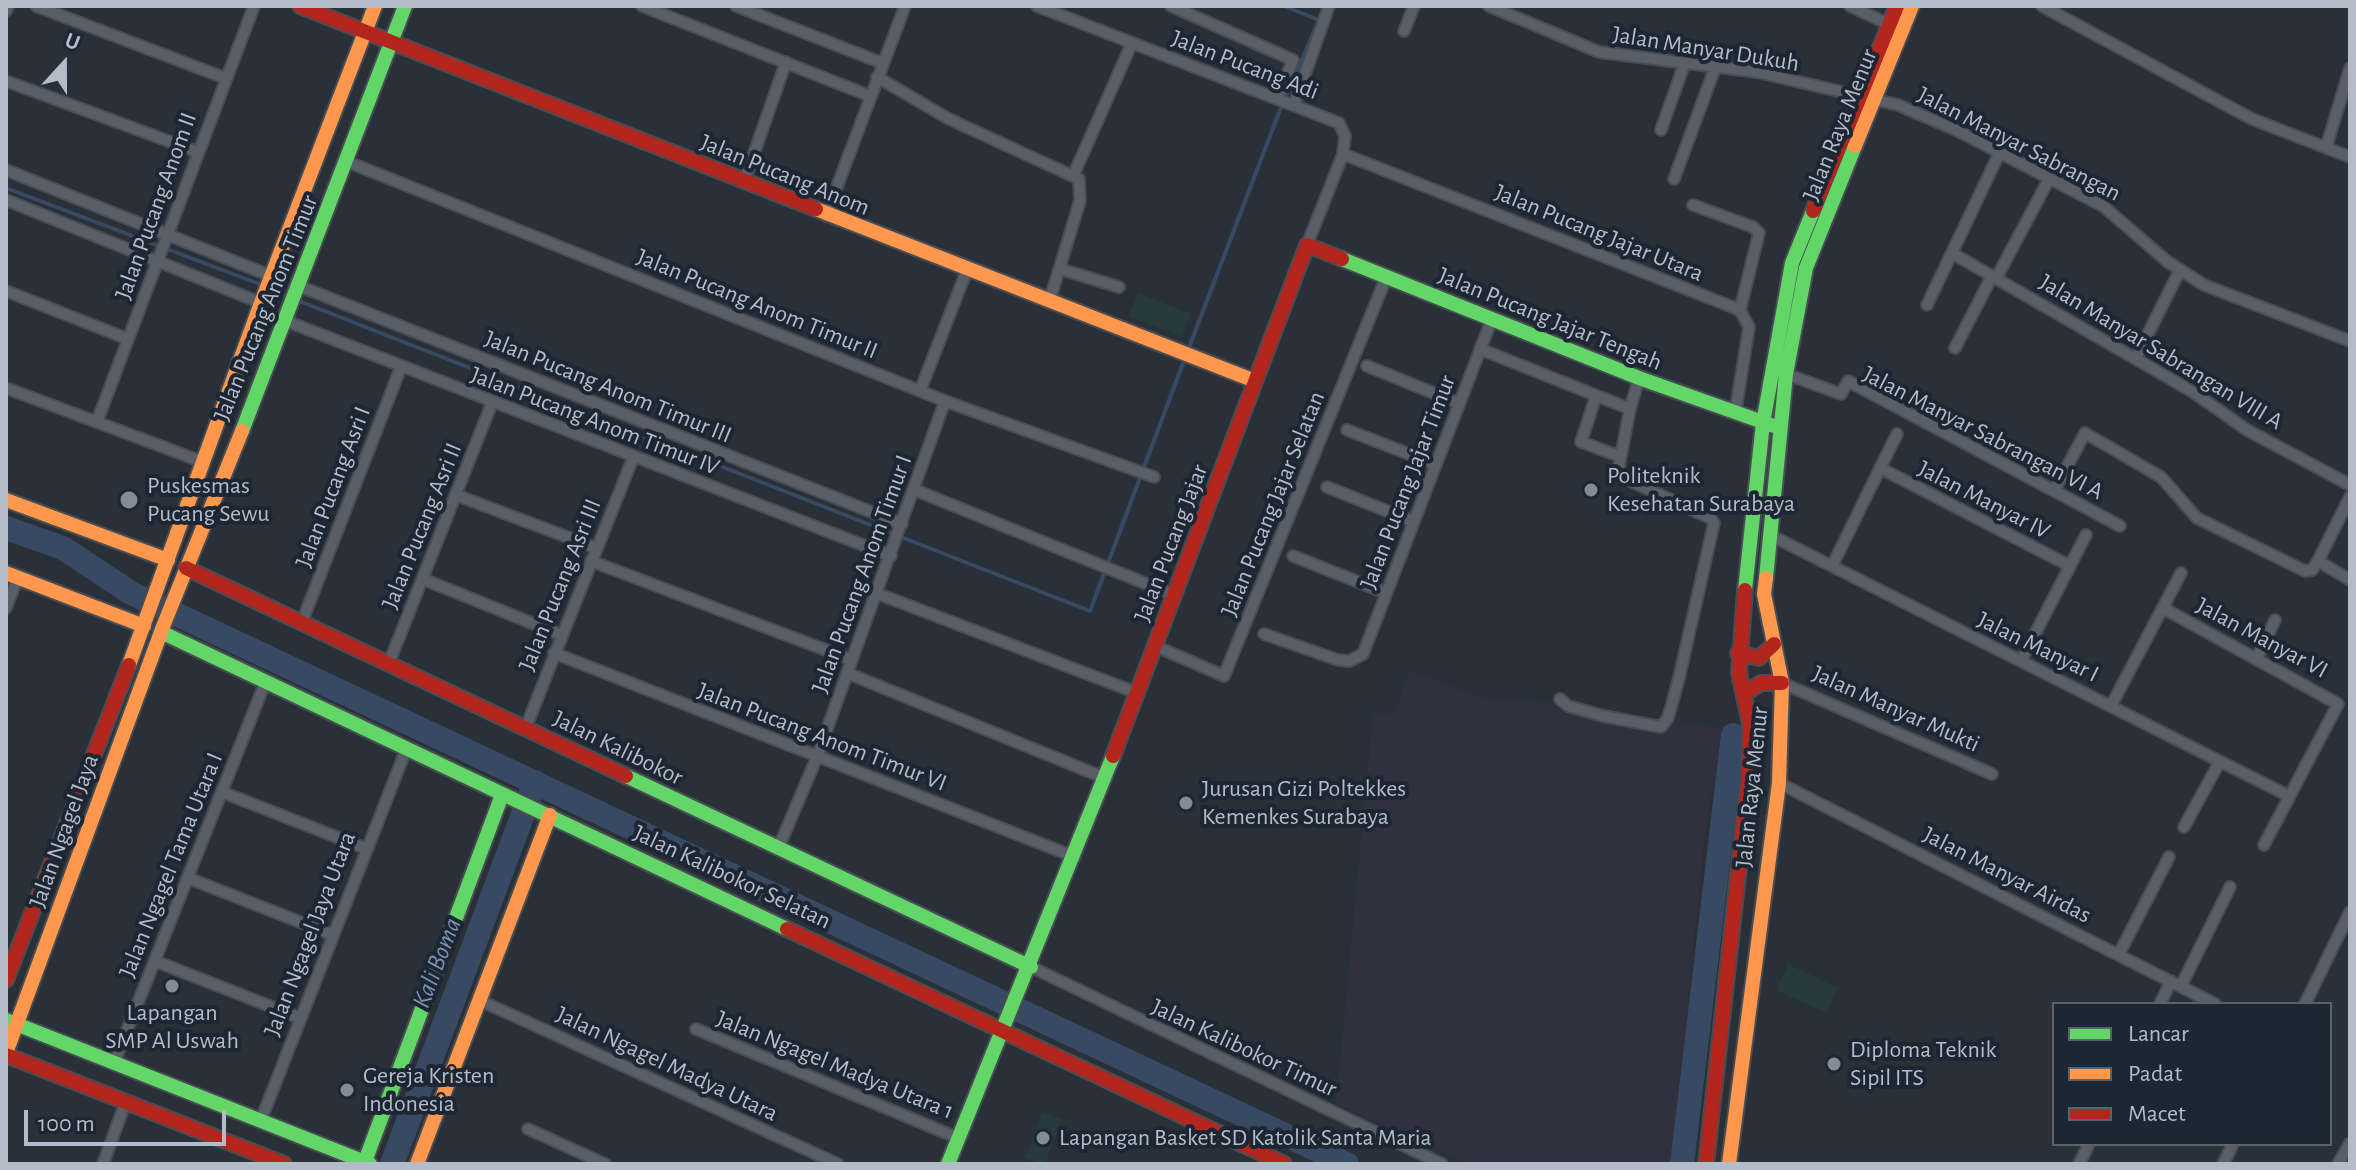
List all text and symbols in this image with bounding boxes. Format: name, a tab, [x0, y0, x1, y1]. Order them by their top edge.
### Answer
street label: Jalan Manyar Dukuh	[1611, 20, 1801, 78]
north arrow	[24, 24, 104, 104]
street label: Jalan Pucang Adi	[1167, 24, 1323, 106]
text: U	[62, 29, 83, 54]
street label: Jalan Raya Menur	[1796, 45, 1884, 205]
street label: Jalan Manyar Sabrangan	[1912, 80, 2126, 208]
street label: Jalan Pucang Anom II	[109, 109, 203, 303]
street label: Jalan Pucang Anom	[696, 128, 874, 222]
street label: Jalan Pucang Jajar Utara	[1490, 178, 1708, 288]
street label: Jalan Pucang Anom Timur	[208, 191, 324, 425]
street label: Jalan Pucang Anom Timur II	[632, 242, 882, 366]
street label: Jalan Pucang Jajar Tengah	[1434, 261, 1666, 377]
street label: Jalan Manyar Sabrangan VIII A	[2034, 268, 2288, 436]
street label: Jalan Pucang Anom Timur III	[480, 324, 736, 450]
street label: Jalan Pucang Anom Timur IV	[467, 360, 723, 482]
street label: Jalan Manyar Sabrangan VI A	[1858, 360, 2108, 506]
street label: Jalan Pucang Jajar Timur	[1354, 371, 1462, 593]
street label: Jalan Pucang Jajar Selatan	[1215, 387, 1331, 621]
street label: Jalan Pucang Asri I	[289, 402, 377, 572]
street label: Jalan Pucang Asri II	[376, 439, 468, 613]
street label: Jalan Pucang Anom Timur I	[806, 451, 918, 697]
street label: Jalan Manyar IV	[1913, 454, 2055, 546]
street label: Jalan Pucang Jajar	[1128, 460, 1214, 626]
place label: Politeknik Kesehatan Surabaya	[1607, 462, 1795, 518]
place label: Puskesmas Pucang Sewu	[147, 472, 270, 528]
marker: Politeknik Kesehatan Surabaya	[1582, 481, 1600, 499]
marker: Puskesmas Pucang Sewu	[118, 489, 140, 511]
street label: Jalan Pucang Asri III	[512, 495, 608, 675]
street label: Jalan Manyar VI	[2191, 591, 2333, 685]
street label: Jalan Manyar I	[1973, 605, 2103, 689]
street label: Jalan Manyar Mukti	[1808, 659, 1984, 759]
street label: Jalan Pucang Anom Timur VI	[693, 676, 951, 798]
street label: Jalan Kalibokor	[548, 704, 688, 792]
street label: Jalan Raya Menur	[1729, 705, 1775, 869]
street label: Jalan Ngagel Tama Utara I	[113, 748, 229, 982]
street label: Jalan Ngagel Jaya	[23, 751, 105, 911]
place label: Jurusan Gizi Poltekkes Kemenkes Surabaya	[1202, 775, 1406, 831]
marker: Jurusan Gizi Poltekkes Kemenkes Surabaya	[1177, 794, 1195, 812]
street label: Jalan Kalibokor Selatan	[629, 819, 835, 935]
street label: Jalan Manyar Airdas	[1918, 820, 2096, 930]
street label: Jalan Ngagel Jaya Utara	[258, 828, 362, 1040]
water label: Kali Boma	[406, 913, 468, 1013]
marker: Lapangan SMP Al Uswah	[163, 977, 181, 995]
street label: Jalan Kalibokor Timur	[1147, 992, 1341, 1104]
place label: Lapangan SMP Al Uswah	[105, 999, 239, 1055]
street label: Jalan Ngagel Madya Utara	[552, 1000, 782, 1128]
legend	[2052, 1002, 2332, 1146]
street label: Jalan Ngagel Madya Utara 1	[712, 1004, 958, 1126]
text: Lancar	[2128, 1022, 2189, 1046]
place label: Diploma Teknik Sipil ITS	[1850, 1036, 1997, 1092]
marker: Diploma Teknik Sipil ITS	[1825, 1055, 1843, 1073]
place label: Gereja Kristen Indonesia	[363, 1062, 494, 1118]
text: Padat	[2128, 1062, 2182, 1086]
marker: Gereja Kristen Indonesia	[338, 1081, 356, 1099]
scale bar	[28, 1094, 230, 1144]
text: Macet	[2128, 1102, 2186, 1126]
text: 100 m	[38, 1112, 95, 1136]
place label: Lapangan Basket SD Katolik Santa Maria	[1059, 1124, 1432, 1152]
marker: Lapangan Basket SD Katolik Santa Maria	[1034, 1129, 1052, 1147]

